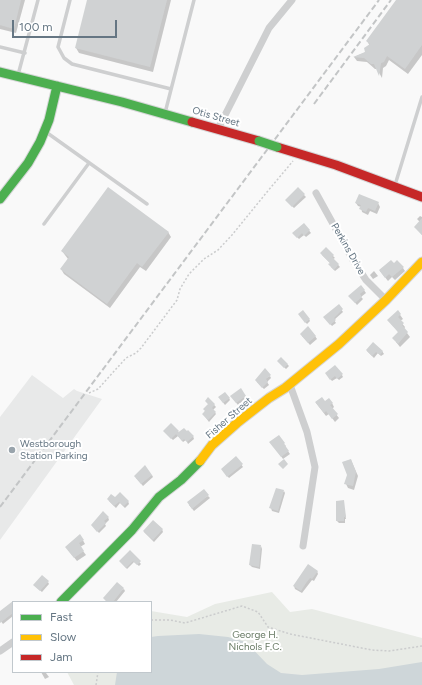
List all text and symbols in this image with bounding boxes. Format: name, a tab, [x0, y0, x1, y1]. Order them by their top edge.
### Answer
scale bar	[14, 12, 119, 38]
text: 100 m	[19, 20, 53, 34]
street label: Otis Street	[191, 104, 241, 130]
street label: Perkins Drive	[328, 221, 368, 277]
street label: Fisher Street	[203, 395, 255, 441]
place label: Westborough Station Parking	[20, 438, 88, 462]
marker: Westborough Station Parking	[7, 445, 17, 455]
legend	[12, 601, 152, 673]
text: Fast	[50, 610, 73, 624]
park label: George H. Nichols F.C.	[229, 629, 281, 652]
text: Slow	[50, 630, 76, 644]
text: Jam	[50, 650, 73, 664]

